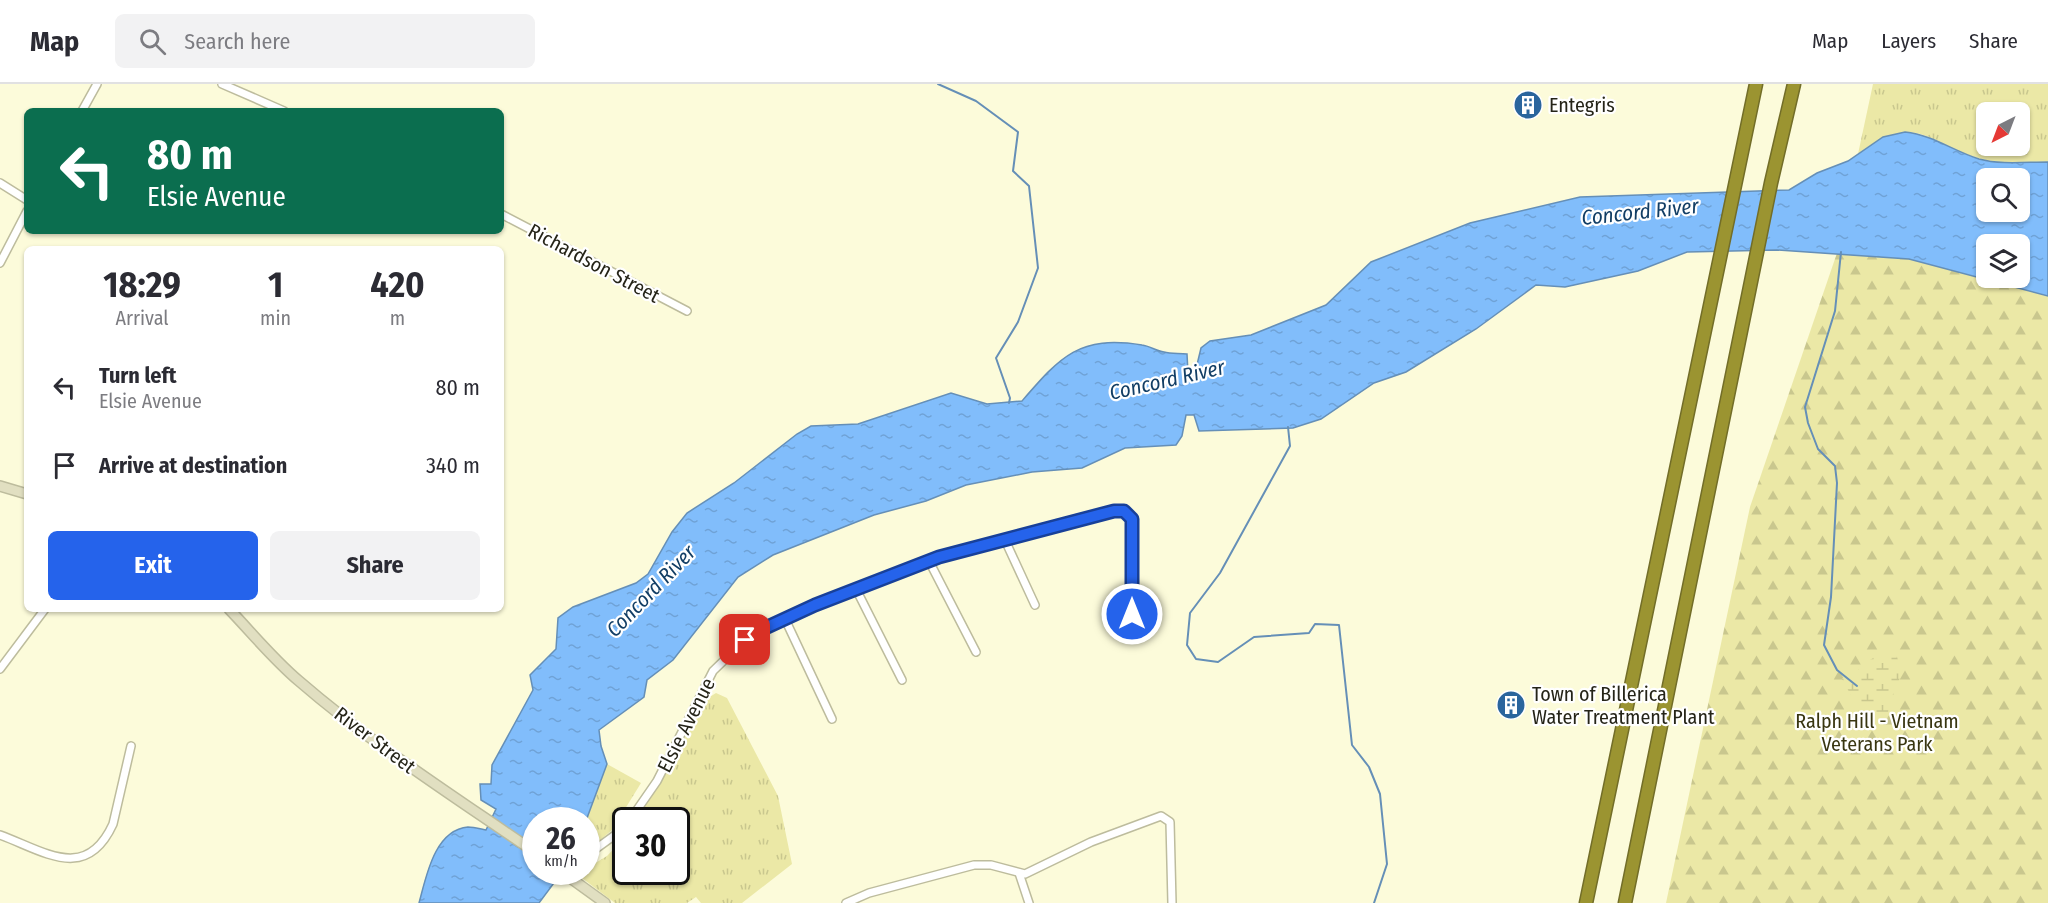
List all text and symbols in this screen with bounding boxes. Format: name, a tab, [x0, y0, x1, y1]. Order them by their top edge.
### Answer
search box	[115, 14, 535, 68]
text: Map	[30, 25, 79, 58]
icon: search	[136, 25, 169, 58]
text: Search here	[184, 28, 290, 55]
text: Map	[1812, 28, 1848, 54]
text: Layers	[1881, 28, 1936, 54]
text: Share	[1969, 28, 2018, 54]
building icon: Entegris	[1512, 89, 1544, 121]
place label: Entegris	[1549, 93, 1615, 117]
north arrow	[1976, 102, 2030, 156]
map controls	[1976, 102, 2030, 288]
text: 80 m	[147, 130, 233, 180]
icon: left	[48, 132, 126, 210]
button: search	[1976, 168, 2030, 222]
text: Elsie Avenue	[147, 181, 286, 213]
water label: Concord River	[1580, 193, 1701, 231]
street label: Richardson Street	[524, 218, 664, 308]
button: layers	[1976, 234, 2030, 288]
text: 18:29	[103, 263, 181, 307]
text: 1	[268, 263, 283, 307]
text: 420	[370, 263, 425, 307]
text: Arrival	[116, 306, 169, 330]
text: min	[260, 306, 291, 330]
text: m	[390, 306, 405, 330]
water label: Concord River	[1107, 354, 1228, 406]
text: Turn left	[99, 362, 177, 389]
icon: left	[48, 371, 81, 404]
text: 80 m	[435, 374, 480, 401]
text: Elsie Avenue	[99, 389, 202, 413]
icon: arrive	[48, 449, 81, 482]
text: Arrive at destination	[99, 452, 287, 479]
text: 340 m	[426, 452, 480, 479]
button: Exit	[48, 531, 258, 600]
button: Share	[270, 531, 480, 600]
water label: Concord River	[601, 539, 702, 642]
position arrow	[1100, 582, 1164, 646]
pin	[719, 614, 770, 665]
icon: arrive	[728, 623, 761, 656]
street label: Elsie Avenue	[652, 674, 720, 776]
place label: Town of Billerica Water Treatment Plant	[1532, 682, 1715, 729]
building icon: Town of Billerica Water Treatment Plant	[1495, 689, 1527, 721]
street label: River Street	[330, 702, 421, 779]
park label: Ralph Hill - Vietnam Veterans Park	[1795, 709, 1959, 756]
speed limit sign: 30	[612, 807, 690, 885]
text: 26	[546, 821, 576, 857]
text: km/h	[544, 852, 578, 870]

